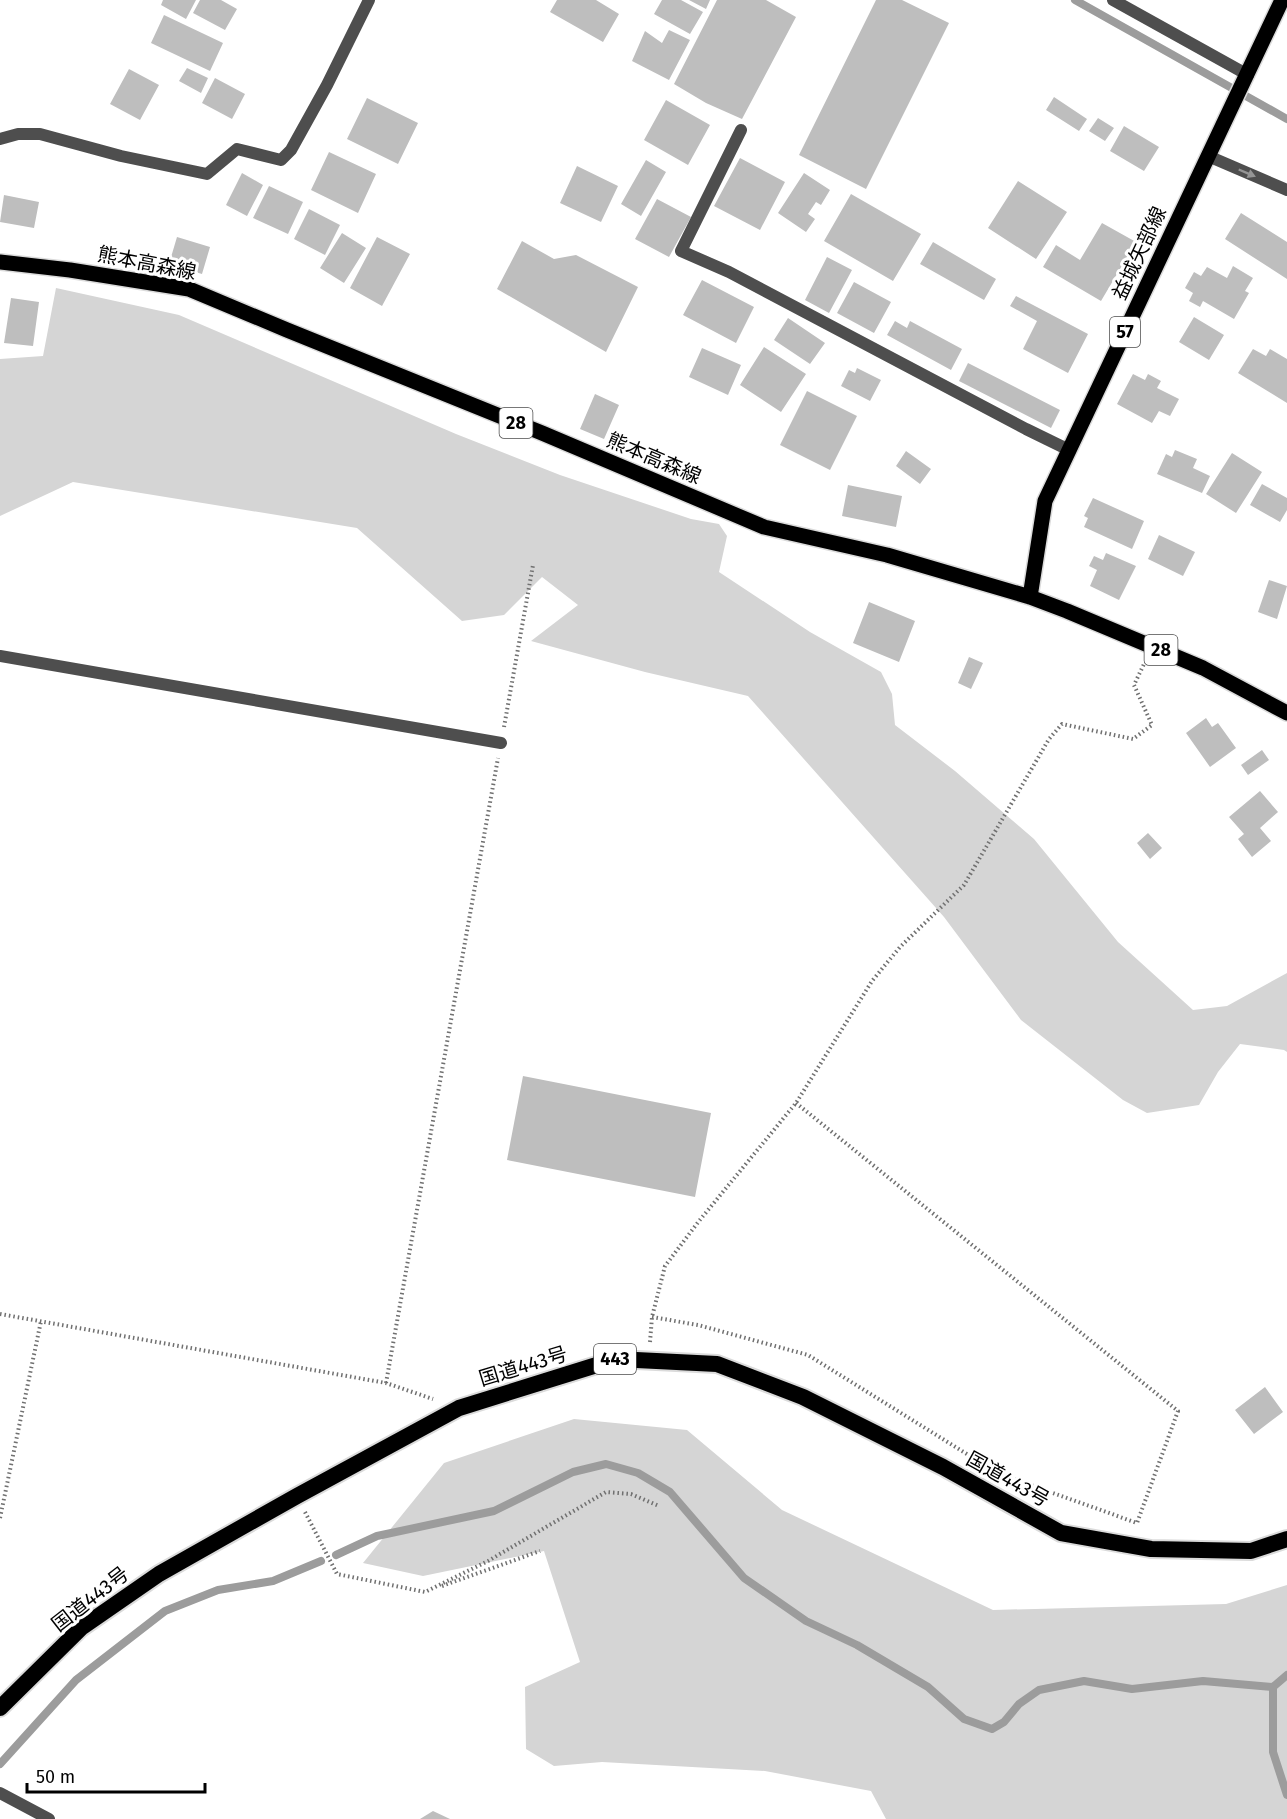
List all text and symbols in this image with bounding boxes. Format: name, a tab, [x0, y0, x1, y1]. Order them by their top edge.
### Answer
one-way arrow	[1239, 168, 1257, 178]
street label: 益城矢部線	[1107, 203, 1171, 303]
street label: 熊本高森線	[96, 242, 198, 284]
road number: 57	[1110, 317, 1140, 347]
road number: 28	[500, 408, 532, 438]
street label: 熊本高森線	[603, 427, 705, 489]
road number: 28	[1144, 635, 1178, 665]
street label: 国道443号	[476, 1341, 570, 1391]
road number: 443	[594, 1344, 636, 1374]
street label: 国道443号	[962, 1446, 1054, 1512]
street label: 国道443号	[47, 1562, 133, 1636]
scale bar	[27, 1756, 206, 1794]
text: 50 m	[36, 1766, 75, 1788]

